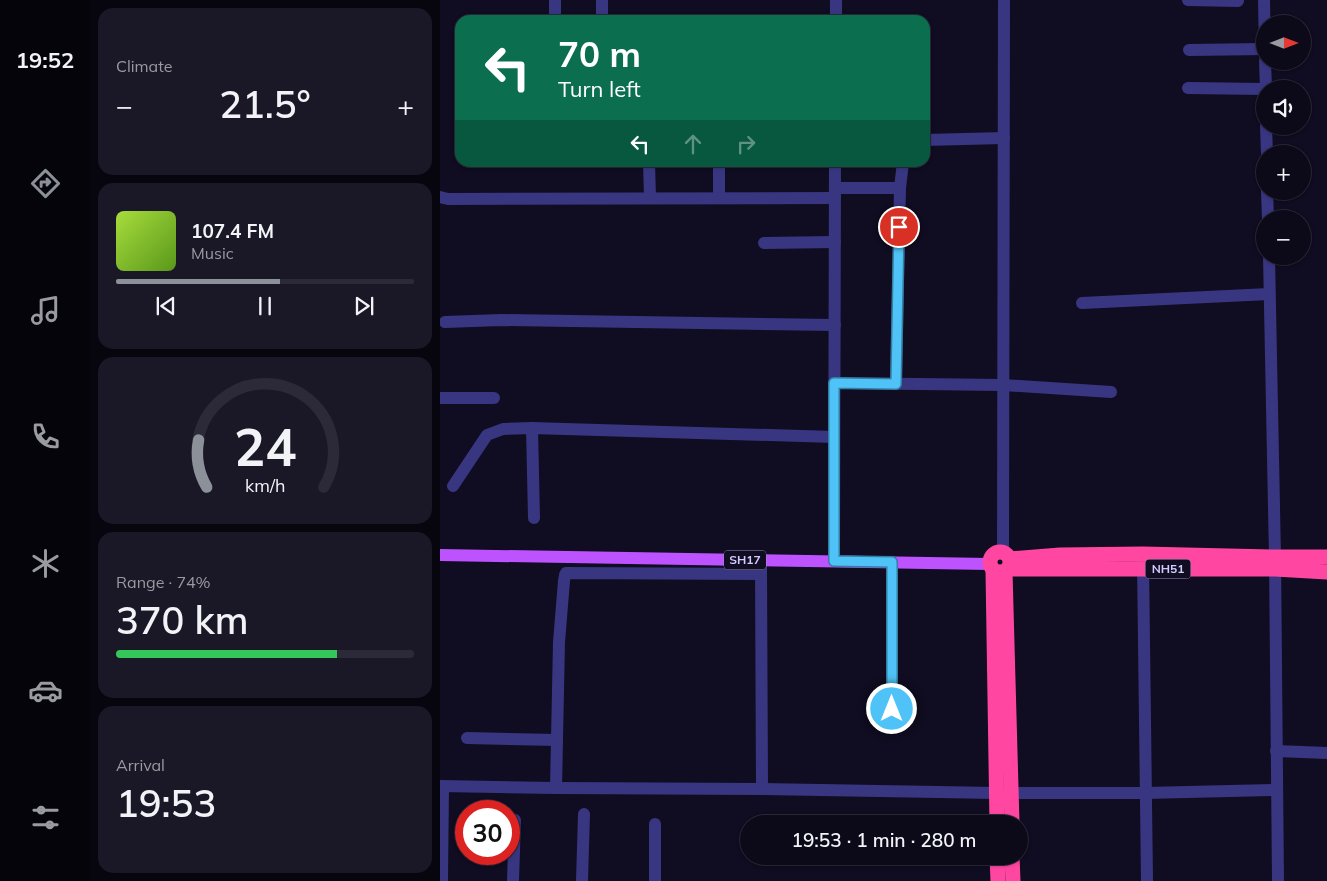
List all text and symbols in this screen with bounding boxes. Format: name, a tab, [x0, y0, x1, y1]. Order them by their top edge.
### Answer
north arrow	[1256, 15, 1311, 70]
map controls	[1256, 15, 1311, 265]
text: 70 m	[558, 32, 641, 76]
icon: left	[475, 35, 540, 100]
text: 19:52	[16, 46, 74, 74]
text: Climate	[116, 56, 172, 76]
text: Turn left	[558, 75, 641, 103]
text: 21.5°	[219, 80, 311, 128]
button: sound	[1256, 80, 1311, 135]
text: −	[116, 88, 133, 123]
text: +	[397, 88, 414, 123]
icon: left	[626, 130, 654, 158]
icon: ahead	[679, 130, 707, 158]
icon: right	[732, 130, 760, 158]
button: +	[1256, 145, 1311, 200]
icon: directions	[28, 166, 63, 201]
pin	[878, 206, 920, 248]
button: −	[1256, 210, 1311, 265]
icon: arrive	[885, 213, 913, 241]
text: 107.4 FM	[191, 219, 274, 243]
text: Music	[191, 243, 234, 263]
icon: previous	[152, 292, 180, 320]
icon: pause	[251, 292, 279, 320]
icon: next	[350, 292, 378, 320]
icon: music	[28, 293, 63, 328]
text: 24	[234, 414, 296, 479]
icon: phone	[28, 419, 63, 454]
text: km/h	[245, 474, 285, 496]
icon: climate	[28, 546, 63, 581]
road number: SH17	[724, 550, 766, 570]
road number: NH51	[1146, 560, 1190, 578]
text: Range · 74%	[116, 572, 211, 592]
text: 370 km	[116, 596, 249, 644]
icon: car	[28, 673, 63, 708]
position arrow	[865, 682, 917, 734]
text: Arrival	[116, 755, 165, 775]
text: 19:53	[116, 779, 216, 827]
icon: filters	[28, 800, 63, 835]
speed limit sign: 30	[455, 800, 520, 865]
text: 19:53 · 1 min · 280 m	[791, 828, 977, 852]

